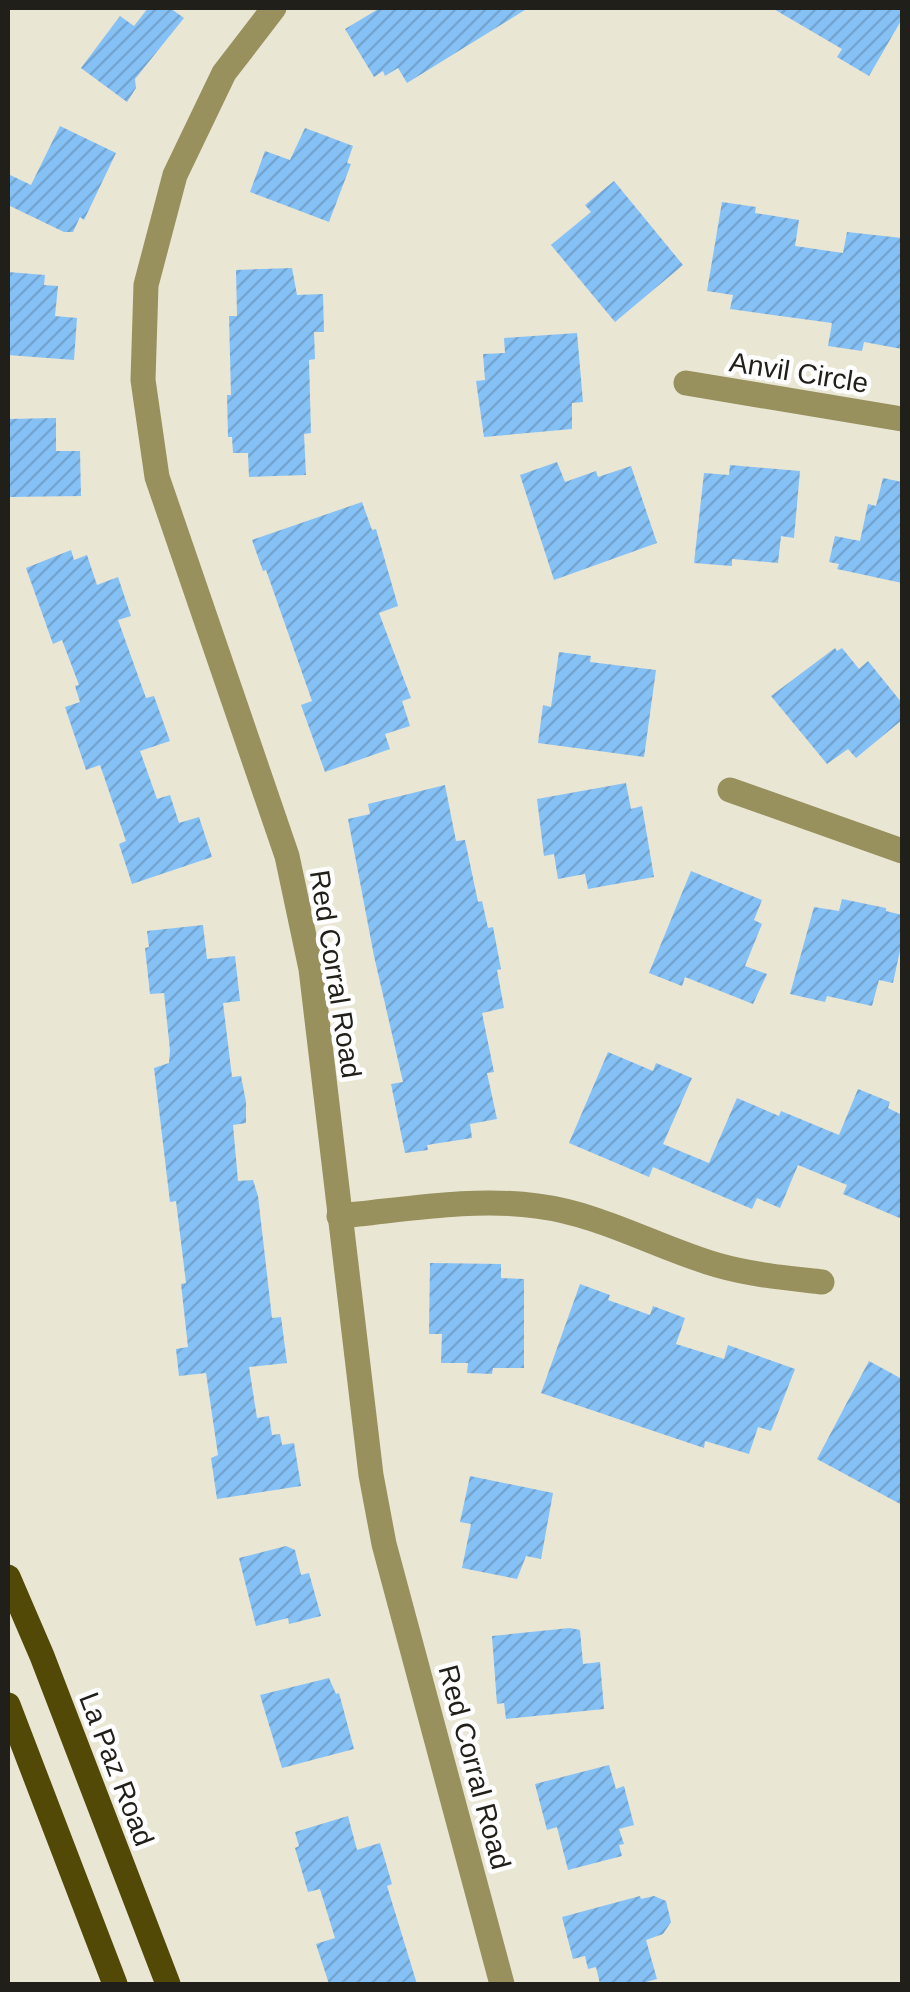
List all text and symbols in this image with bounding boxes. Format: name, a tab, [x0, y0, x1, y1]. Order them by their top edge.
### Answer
street label: Anvil Circle	[727, 346, 871, 399]
street label: Red Corral Road	[304, 868, 367, 1080]
street label: Red Corral Road	[432, 1662, 517, 1873]
street label: La Paz Road	[73, 1688, 160, 1850]

